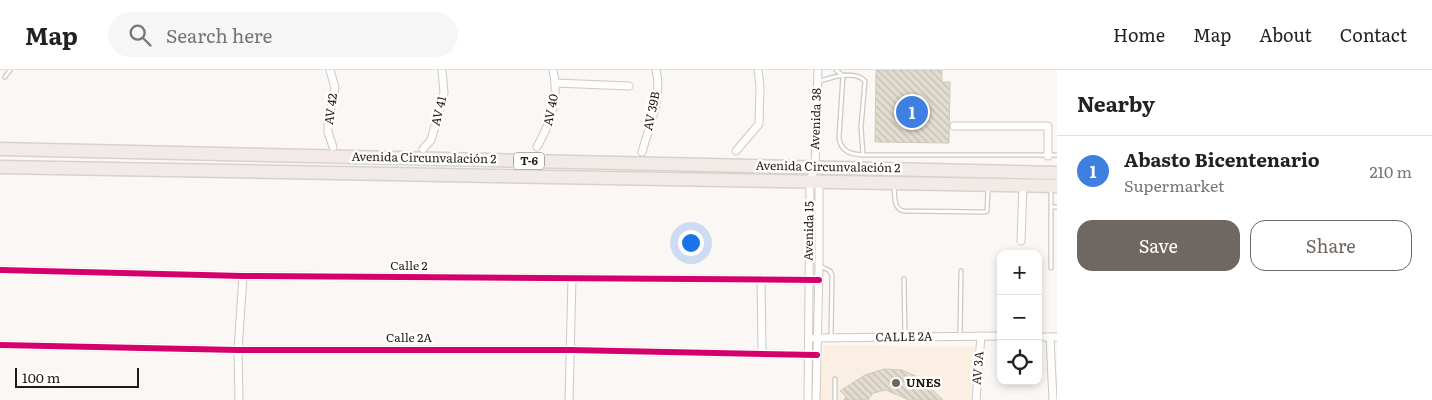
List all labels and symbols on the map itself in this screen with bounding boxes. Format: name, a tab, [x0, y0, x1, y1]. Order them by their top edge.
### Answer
street label: Avenida 38	[805, 87, 825, 150]
street label: AV 39B	[638, 90, 664, 132]
street label: AV 42	[319, 92, 341, 126]
street label: AV 40	[538, 92, 562, 127]
pin: 1	[896, 93, 928, 131]
street label: AV 41	[426, 94, 450, 128]
street label: Avenida Circunvalación 2	[351, 147, 497, 167]
road number: T-6	[514, 152, 544, 170]
street label: Avenida Circunvalación 2	[755, 156, 901, 176]
street label: Avenida 15	[798, 201, 818, 261]
your location	[678, 230, 704, 256]
street label: Calle 2	[390, 256, 428, 274]
street label: CALLE 2A	[875, 326, 933, 345]
street label: Calle 2A	[386, 328, 432, 346]
street label: AV 3A	[967, 350, 987, 386]
scale bar	[15, 365, 139, 388]
place label: UNES	[906, 373, 941, 391]
marker: UNES	[890, 377, 902, 389]

